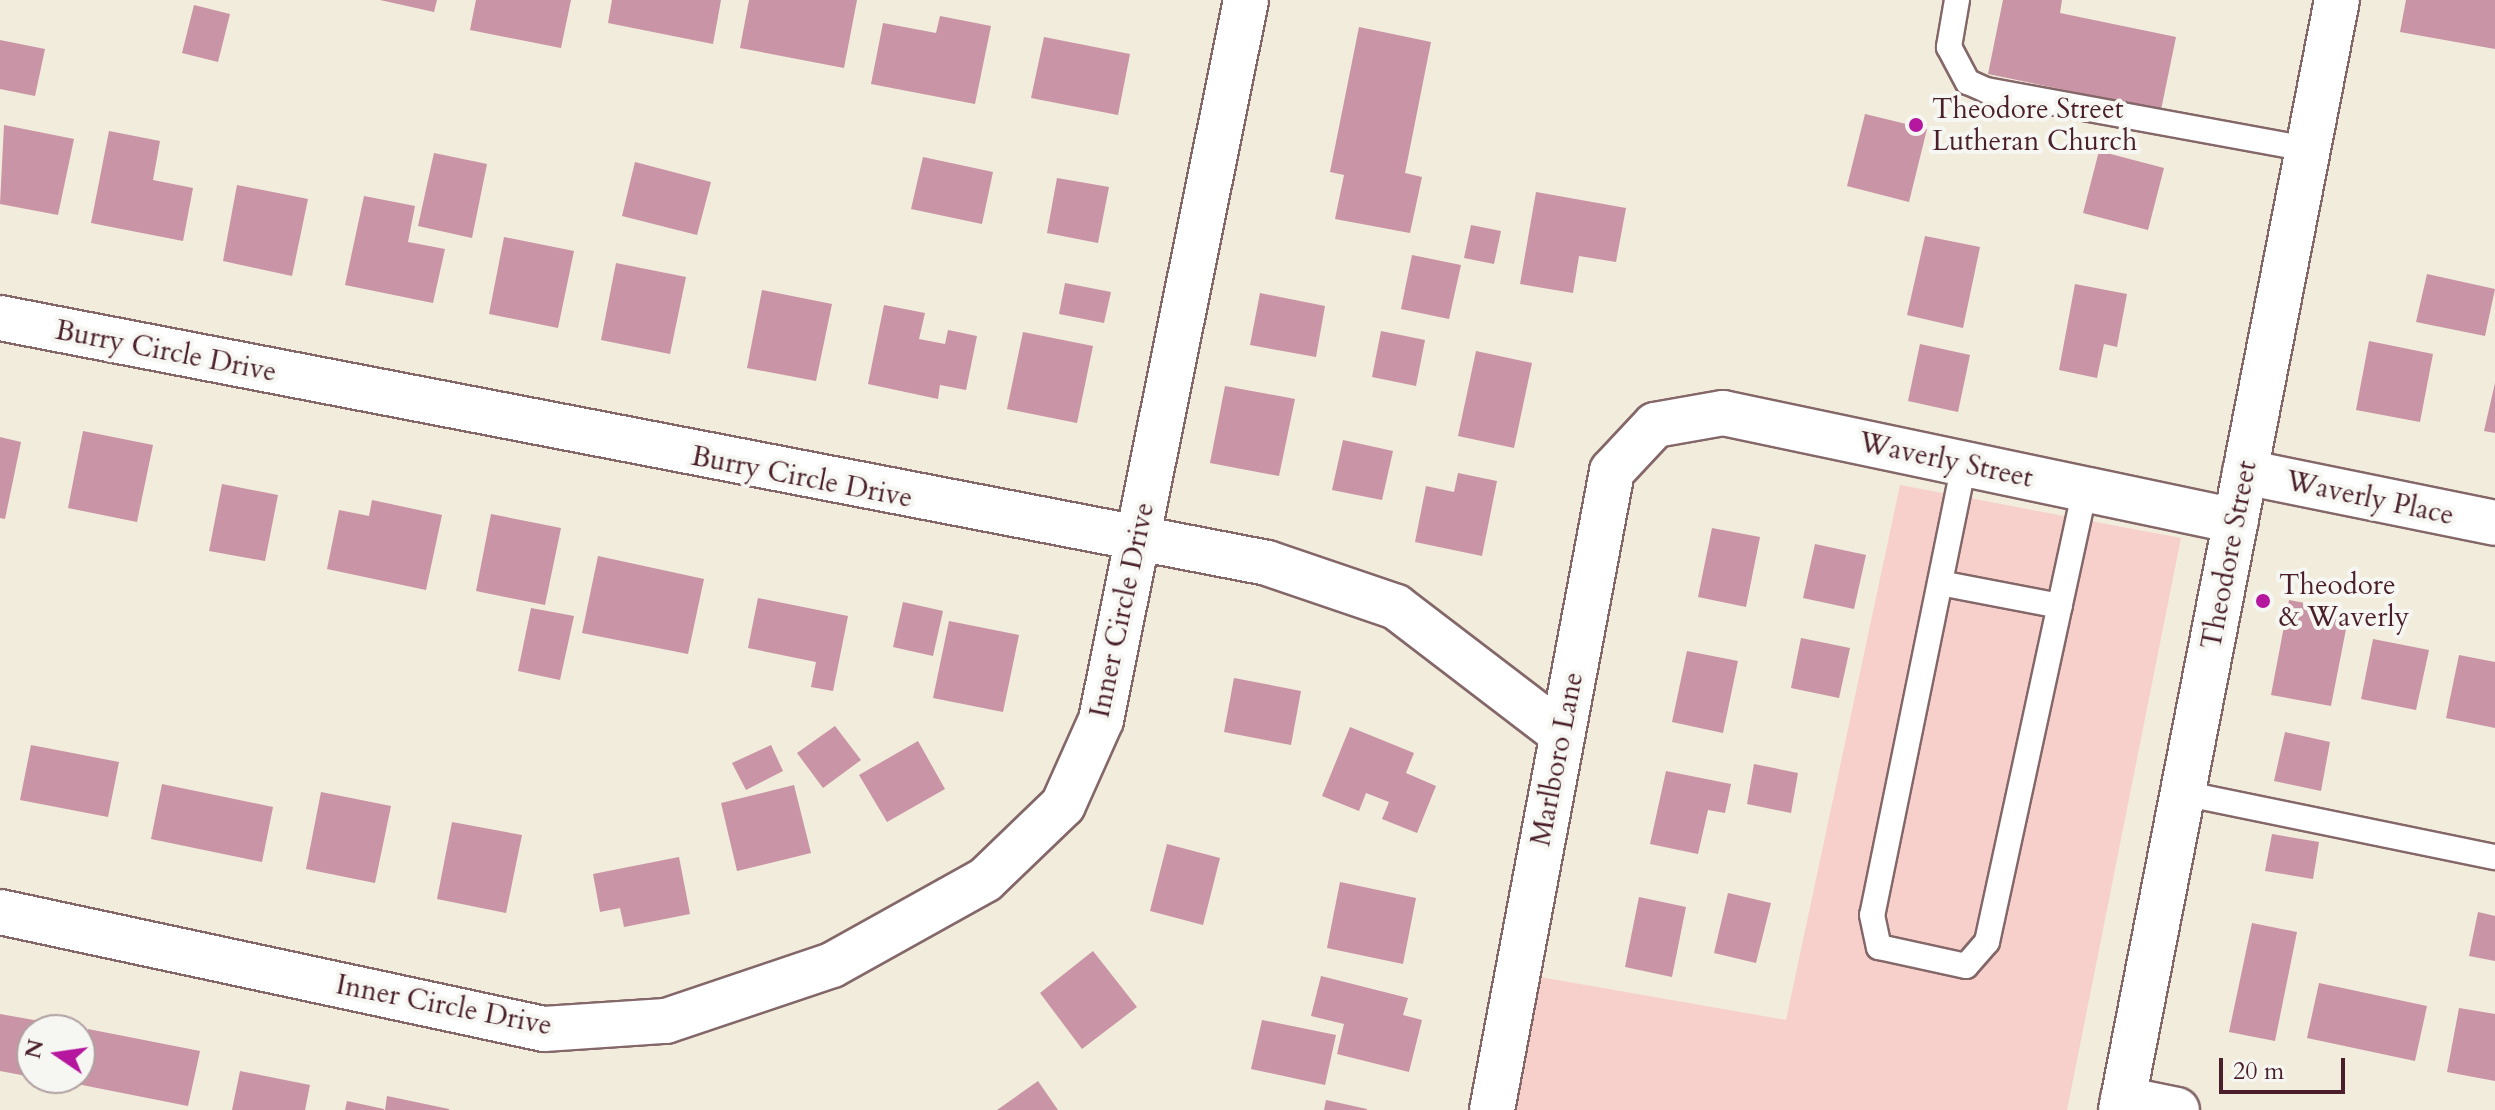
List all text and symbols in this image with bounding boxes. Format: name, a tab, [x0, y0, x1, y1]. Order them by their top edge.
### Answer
place label: Theodore Street Lutheran Church	[1932, 92, 2137, 158]
marker: Theodore Street Lutheran Church	[1907, 116, 1925, 134]
street label: Burry Circle Drive	[53, 313, 279, 389]
street label: Waverly Street	[1856, 425, 2036, 495]
street label: Burry Circle Drive	[689, 439, 915, 515]
street label: Theodore Street	[2194, 458, 2264, 652]
street label: Waverly Place	[2283, 464, 2457, 532]
street label: Inner Circle Drive	[1083, 499, 1161, 721]
place label: Theodore & Waverly	[2279, 568, 2409, 634]
marker: Theodore & Waverly	[2254, 592, 2272, 610]
street label: Marlboro Lane	[1524, 669, 1590, 849]
street label: Inner Circle Drive	[333, 968, 555, 1042]
north arrow	[16, 1014, 96, 1094]
text: N	[18, 1036, 51, 1062]
scale bar	[2223, 1042, 2349, 1092]
text: 20 m	[2233, 1055, 2284, 1088]

